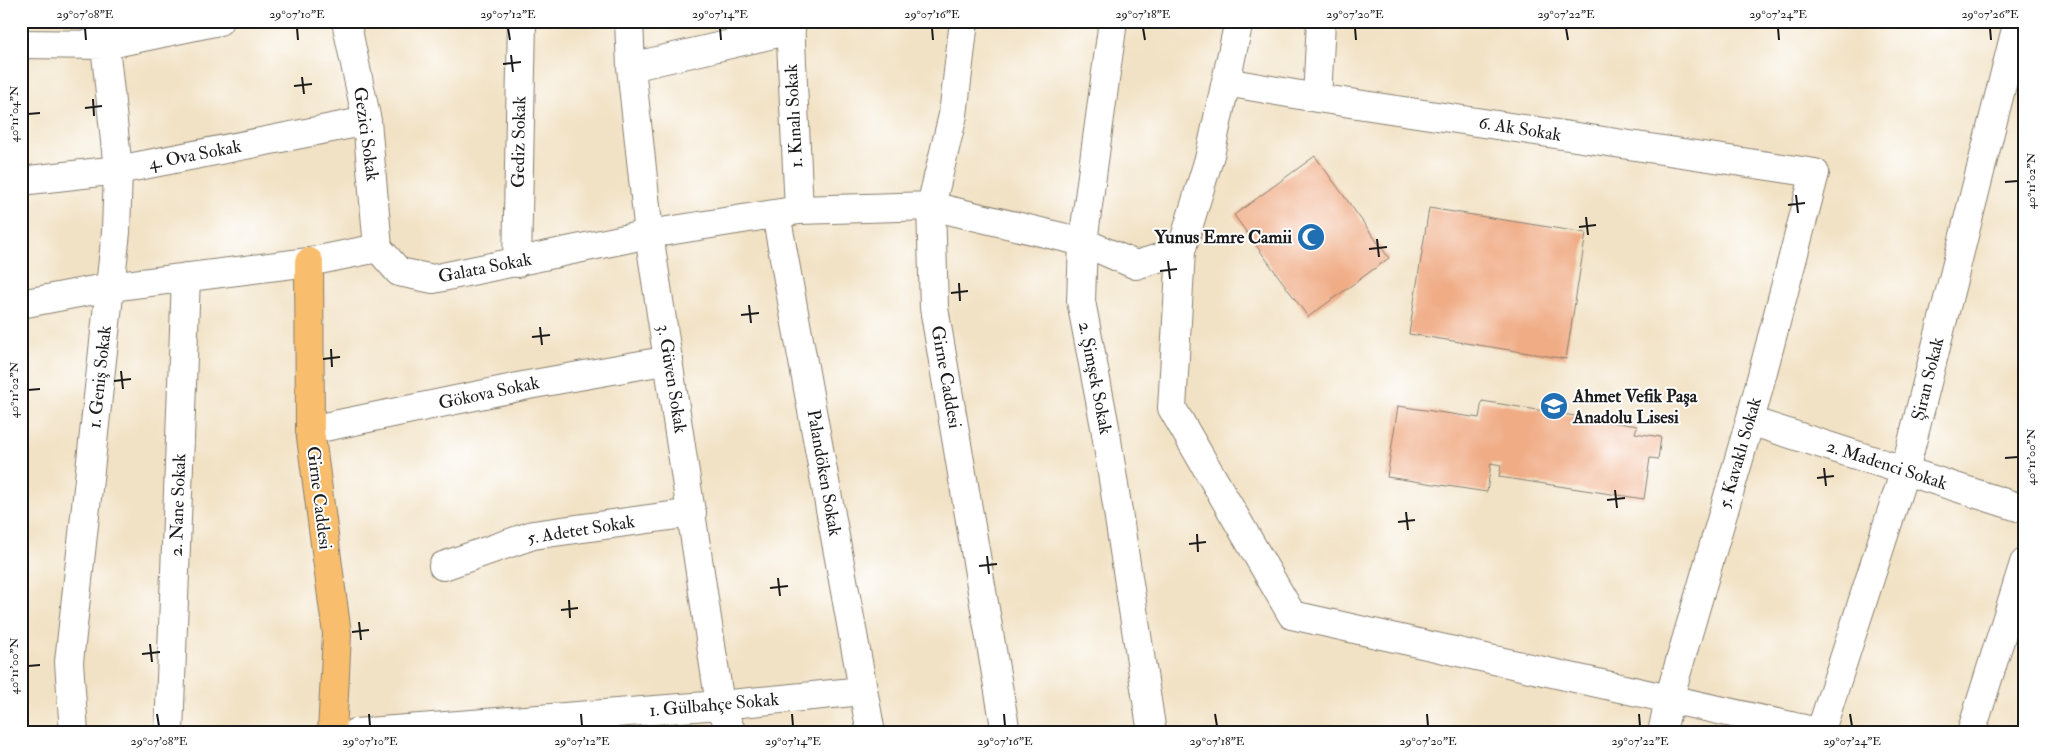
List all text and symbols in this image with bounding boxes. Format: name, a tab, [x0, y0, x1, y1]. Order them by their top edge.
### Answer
text: 29°07'08"E	[57, 7, 114, 22]
text: 29°07'10"E	[269, 7, 325, 22]
text: 29°07'12"E	[480, 7, 536, 22]
text: 29°07'14"E	[692, 7, 748, 22]
text: 29°07'16"E	[904, 7, 960, 22]
text: 29°07'18"E	[1116, 7, 1171, 22]
text: 29°07'20"E	[1326, 7, 1384, 22]
text: 29°07'22"E	[1537, 7, 1595, 22]
text: 29°07'24"E	[1749, 7, 1807, 22]
text: 29°07'26"E	[1961, 7, 2019, 22]
street label: 1. Kınalı Sokak	[780, 63, 808, 169]
text: 40°11'04"N	[7, 85, 22, 143]
street label: Gezici Sokak	[348, 85, 384, 183]
street label: Gediz Sokak	[507, 95, 531, 188]
street label: 6. Ak Sokak	[1477, 111, 1563, 147]
street label: 4. Ova Sokak	[147, 135, 244, 175]
text: 40°11'02"N	[2024, 152, 2039, 209]
mosque icon: Yunus Emre Camii	[1296, 222, 1326, 252]
place label: Yunus Emre Camii	[1153, 226, 1292, 249]
street label: Galata Sokak	[436, 248, 534, 288]
street label: 2. Şimşek Sokak	[1073, 320, 1117, 437]
street label: 3. Güven Sokak	[652, 323, 692, 435]
street label: 1. Geniş Sokak	[83, 324, 117, 430]
street label: Girne Caddesi	[926, 324, 966, 430]
street label: Şiran Sokak	[1907, 335, 1950, 423]
text: 40°11'02"N	[7, 361, 22, 418]
street label: Gökova Sokak	[436, 371, 542, 415]
place label: Ahmet Vefik Paşa Anadolu Lisesi	[1572, 385, 1698, 429]
school or university icon: Ahmet Vefik Paşa Anadolu Lisesi	[1539, 391, 1569, 421]
street label: 5. Kavaklı Sokak	[1713, 394, 1767, 511]
street label: Palandöken Sokak	[802, 408, 847, 539]
text: 40°11'00"N	[2024, 428, 2039, 485]
street label: 2. Madenci Sokak	[1824, 435, 1951, 495]
street label: Girne Caddesi	[301, 445, 337, 551]
street label: 2. Nane Sokak	[165, 453, 191, 557]
street label: 5. Adetet Sokak	[525, 510, 637, 550]
text: 40°11'00"N	[7, 637, 22, 694]
street label: 1. Gülbahçe Sokak	[648, 688, 780, 722]
text: 29°07'08"E	[131, 734, 188, 749]
text: 29°07'10"E	[342, 734, 398, 749]
text: 29°07'12"E	[554, 734, 610, 749]
text: 29°07'14"E	[765, 734, 821, 749]
text: 29°07'16"E	[977, 734, 1033, 749]
text: 29°07'18"E	[1190, 734, 1245, 749]
text: 29°07'20"E	[1399, 734, 1457, 749]
text: 29°07'22"E	[1611, 734, 1669, 749]
text: 29°07'24"E	[1823, 734, 1881, 749]

